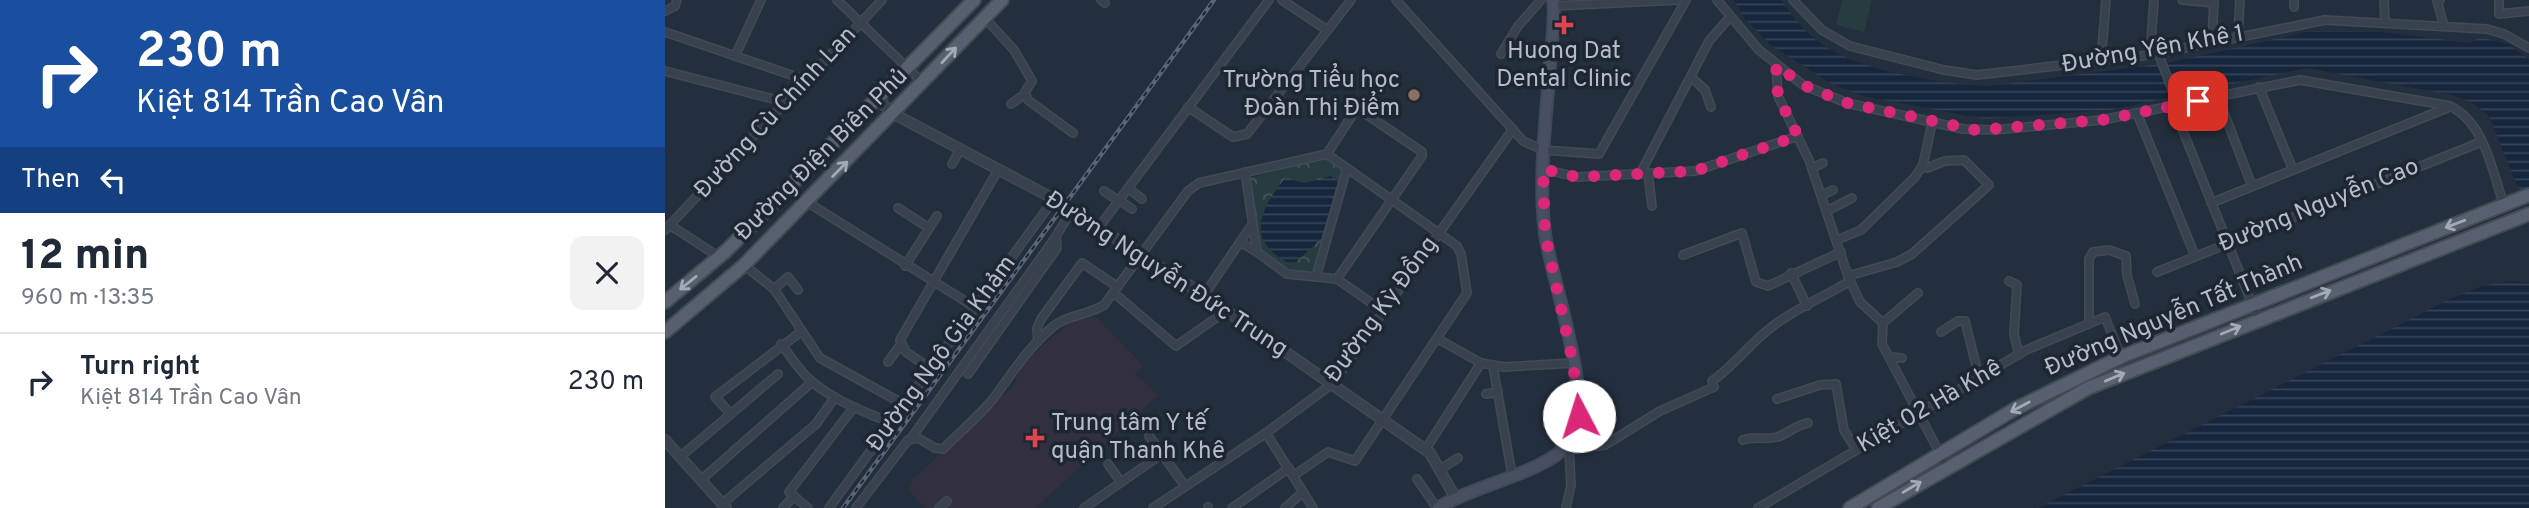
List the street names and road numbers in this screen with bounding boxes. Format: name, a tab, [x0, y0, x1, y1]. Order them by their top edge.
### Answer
street label: Đường Yên Khê 1	[2060, 19, 2246, 81]
street label: Đường Cù Chính Lan	[689, 21, 863, 205]
street label: Đường Điện Biên Phủ	[729, 62, 915, 248]
street label: Đường Nguyễn Cao	[2214, 150, 2424, 260]
street label: Đường Nguyễn Đức Trung	[1039, 184, 1294, 365]
street label: Đường Kỳ Đồng	[1318, 230, 1445, 389]
street label: Đường Nguyễn Tất Thành	[2040, 246, 2308, 384]
street label: Đường Ngô Gia Khảm	[861, 250, 1023, 458]
street label: Kiệt 02 Hà Khê	[1852, 353, 2008, 461]

